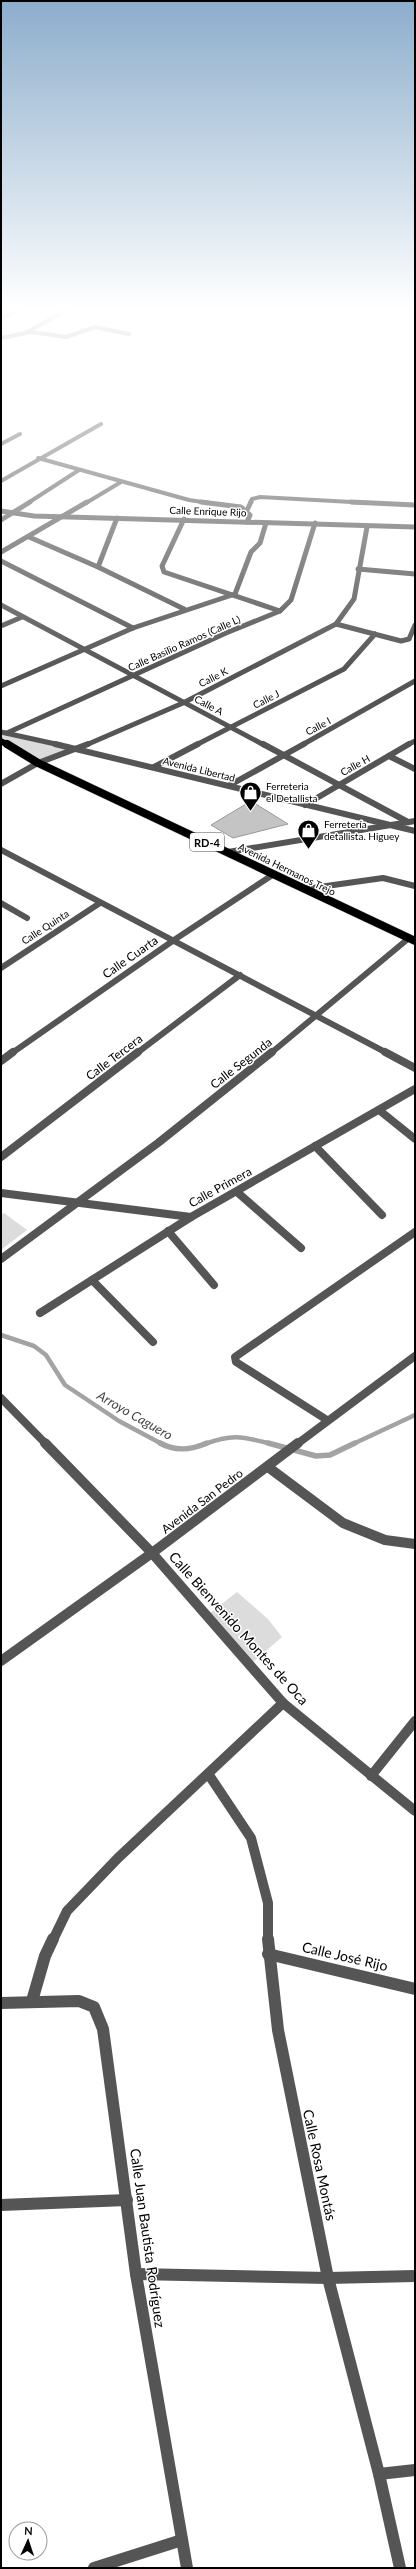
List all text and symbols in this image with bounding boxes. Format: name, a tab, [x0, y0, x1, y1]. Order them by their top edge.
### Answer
street label: Calle Enrique Rijo	[169, 504, 247, 518]
street label: Calle Basilio Ramos (Calle L)	[126, 613, 242, 673]
street label: Calle K	[197, 664, 230, 689]
street label: Calle J	[251, 687, 281, 711]
street label: Calle A	[193, 693, 226, 718]
street label: Calle I	[303, 714, 333, 738]
street label: Calle H	[338, 752, 372, 778]
street label: Avenida Libertad	[162, 754, 236, 784]
shop icon: Ferreteria el Detallista	[238, 779, 264, 812]
place label: Ferreteria el Detallista	[266, 780, 318, 804]
shop icon: Ferretería detallista. Higuey	[295, 817, 321, 850]
place label: Ferretería detallista. Higuey	[324, 818, 400, 842]
road number: RD-4	[190, 833, 224, 851]
street label: Avenida Hermanos Trejo	[236, 840, 338, 898]
street label: Calle Quinta	[19, 907, 71, 947]
street label: Calle Cuarta	[99, 932, 161, 982]
street label: Calle Tercera	[83, 1031, 145, 1083]
street label: Calle Segunda	[207, 1034, 275, 1092]
street label: Calle Primera	[186, 1163, 254, 1210]
water label: Arroyo Caguero	[94, 1387, 176, 1443]
street label: Avenida San Pedro	[158, 1465, 246, 1537]
street label: Calle Bienvenido Montes de Oca	[166, 1548, 312, 1708]
street label: Calle José Rijo	[300, 1938, 390, 1974]
street label: Calle Rosa Montás	[300, 2108, 340, 2222]
street label: Calle Juan Bautista Rodríguez	[127, 2147, 169, 2329]
north arrow	[8, 2521, 48, 2561]
text: N	[24, 2524, 33, 2537]

